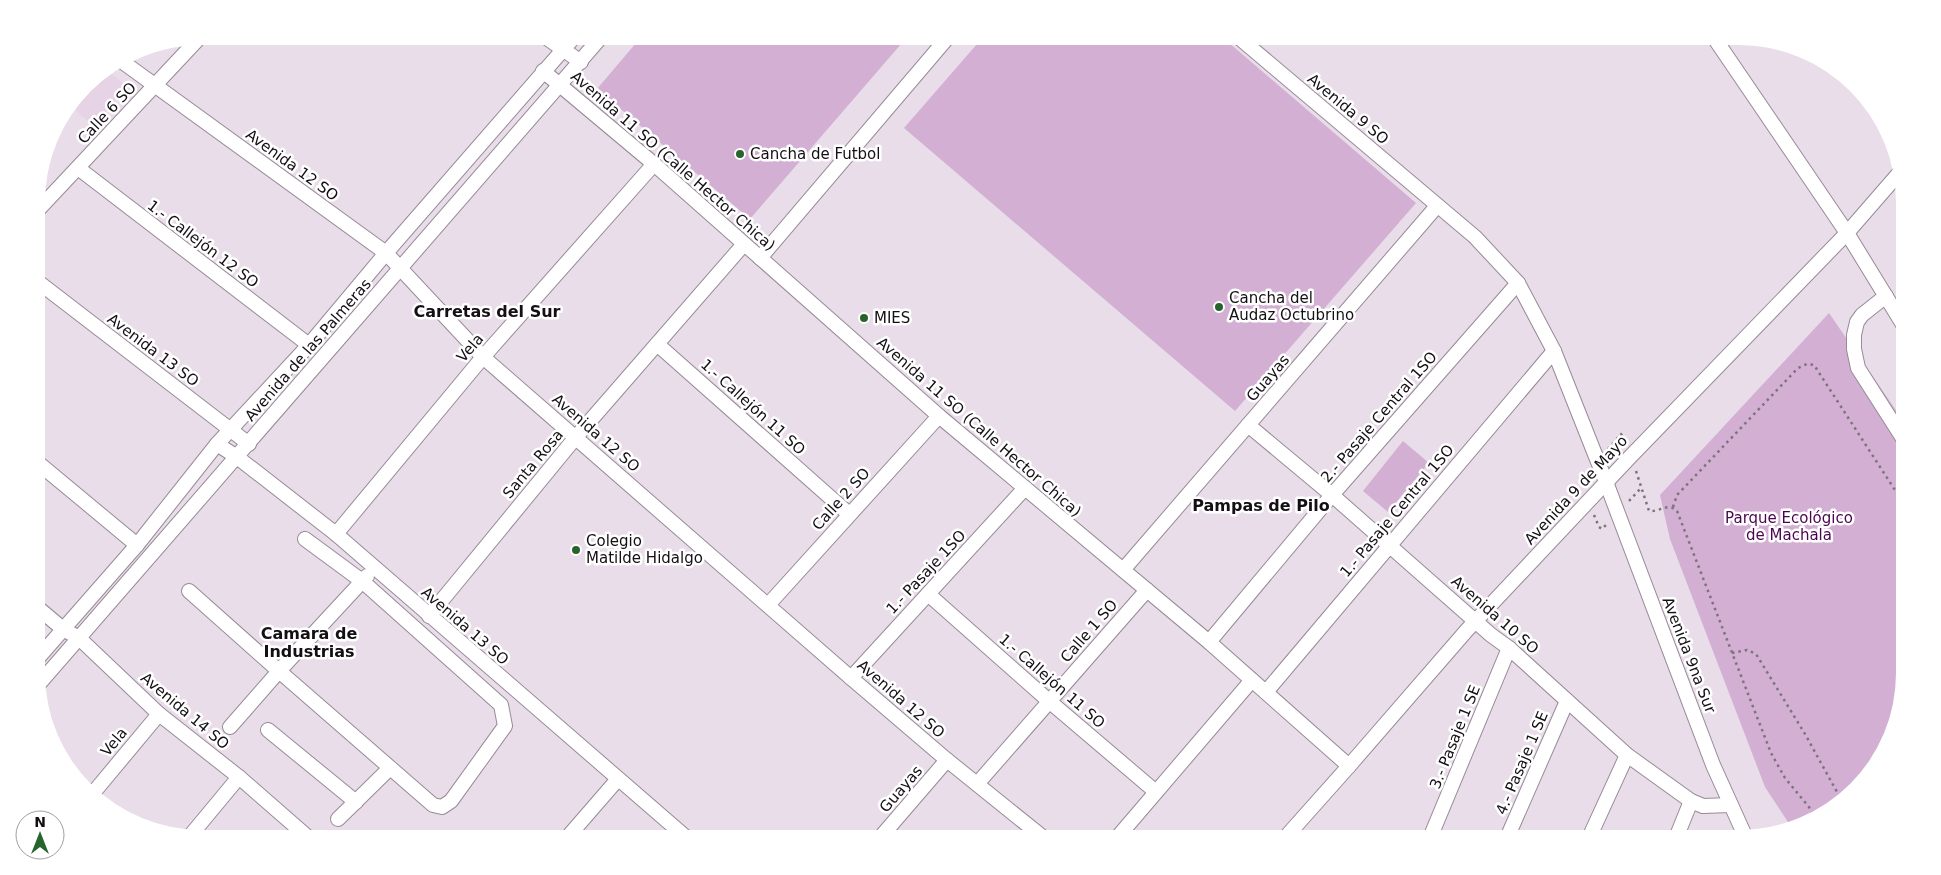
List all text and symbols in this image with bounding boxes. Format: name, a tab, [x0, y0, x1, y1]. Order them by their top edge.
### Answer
street label: Avenida 11 SO (Calle Hector Chica)	[567, 67, 779, 255]
street label: Avenida 9 SO	[1304, 70, 1392, 148]
street label: Calle 6 SO	[74, 78, 140, 148]
street label: Avenida 12 SO	[242, 125, 342, 205]
place label: Cancha de Futbol	[750, 145, 880, 163]
marker: Cancha de Futbol	[734, 148, 746, 160]
street label: 1.- Callejón 12 SO	[144, 196, 262, 292]
street label: Avenida de las Palmeras	[241, 275, 375, 425]
place label: Cancha del Audaz Octubrino	[1229, 289, 1354, 324]
marker: Cancha del Audaz Octubrino	[1213, 301, 1225, 313]
district label: Carretas del Sur	[414, 302, 561, 321]
place label: MIES	[874, 309, 910, 327]
street label: Avenida 13 SO	[104, 310, 202, 390]
marker: MIES	[858, 312, 870, 324]
street label: Vela	[453, 330, 487, 366]
street label: Avenida 11 SO (Calle Hector Chica)	[873, 333, 1085, 521]
street label: 2.- Pasaje Central 1SO	[1317, 348, 1441, 486]
street label: Guayas	[1243, 351, 1293, 405]
street label: 1.- Callejón 11 SO	[697, 355, 809, 459]
street label: Avenida 12 SO	[549, 390, 643, 476]
street label: Santa Rosa	[499, 426, 567, 502]
street label: Avenida 9 de Mayo	[1521, 432, 1631, 548]
street label: 1.- Pasaje Central 1SO	[1336, 441, 1458, 581]
street label: Calle 2 SO	[808, 464, 874, 534]
district label: Pampas de Pilo	[1192, 496, 1330, 515]
park label: Parque Ecológico de Machala	[1725, 509, 1853, 544]
street label: 1.- Pasaje 1SO	[883, 526, 969, 618]
place label: Colegio Matilde Hidalgo	[586, 532, 703, 567]
marker: Colegio Matilde Hidalgo	[570, 544, 582, 556]
street label: Avenida 10 SO	[1448, 572, 1542, 658]
street label: Avenida 13 SO	[418, 583, 512, 669]
street label: Avenida 9na Sur	[1659, 594, 1720, 716]
street label: Calle 1 SO	[1057, 596, 1121, 666]
district label: Camara de Industrias	[261, 624, 357, 661]
street label: 1.- Callejón 11 SO	[995, 630, 1109, 732]
street label: Avenida 12 SO	[854, 656, 948, 742]
street label: Avenida 14 SO	[137, 669, 233, 753]
street label: 3.- Pasaje 1 SE	[1426, 682, 1484, 792]
street label: 4.- Pasaje 1 SE	[1492, 709, 1552, 817]
street label: Vela	[97, 724, 131, 760]
street label: Guayas	[876, 762, 926, 816]
north arrow	[15, 810, 65, 860]
text: N	[34, 814, 46, 830]

